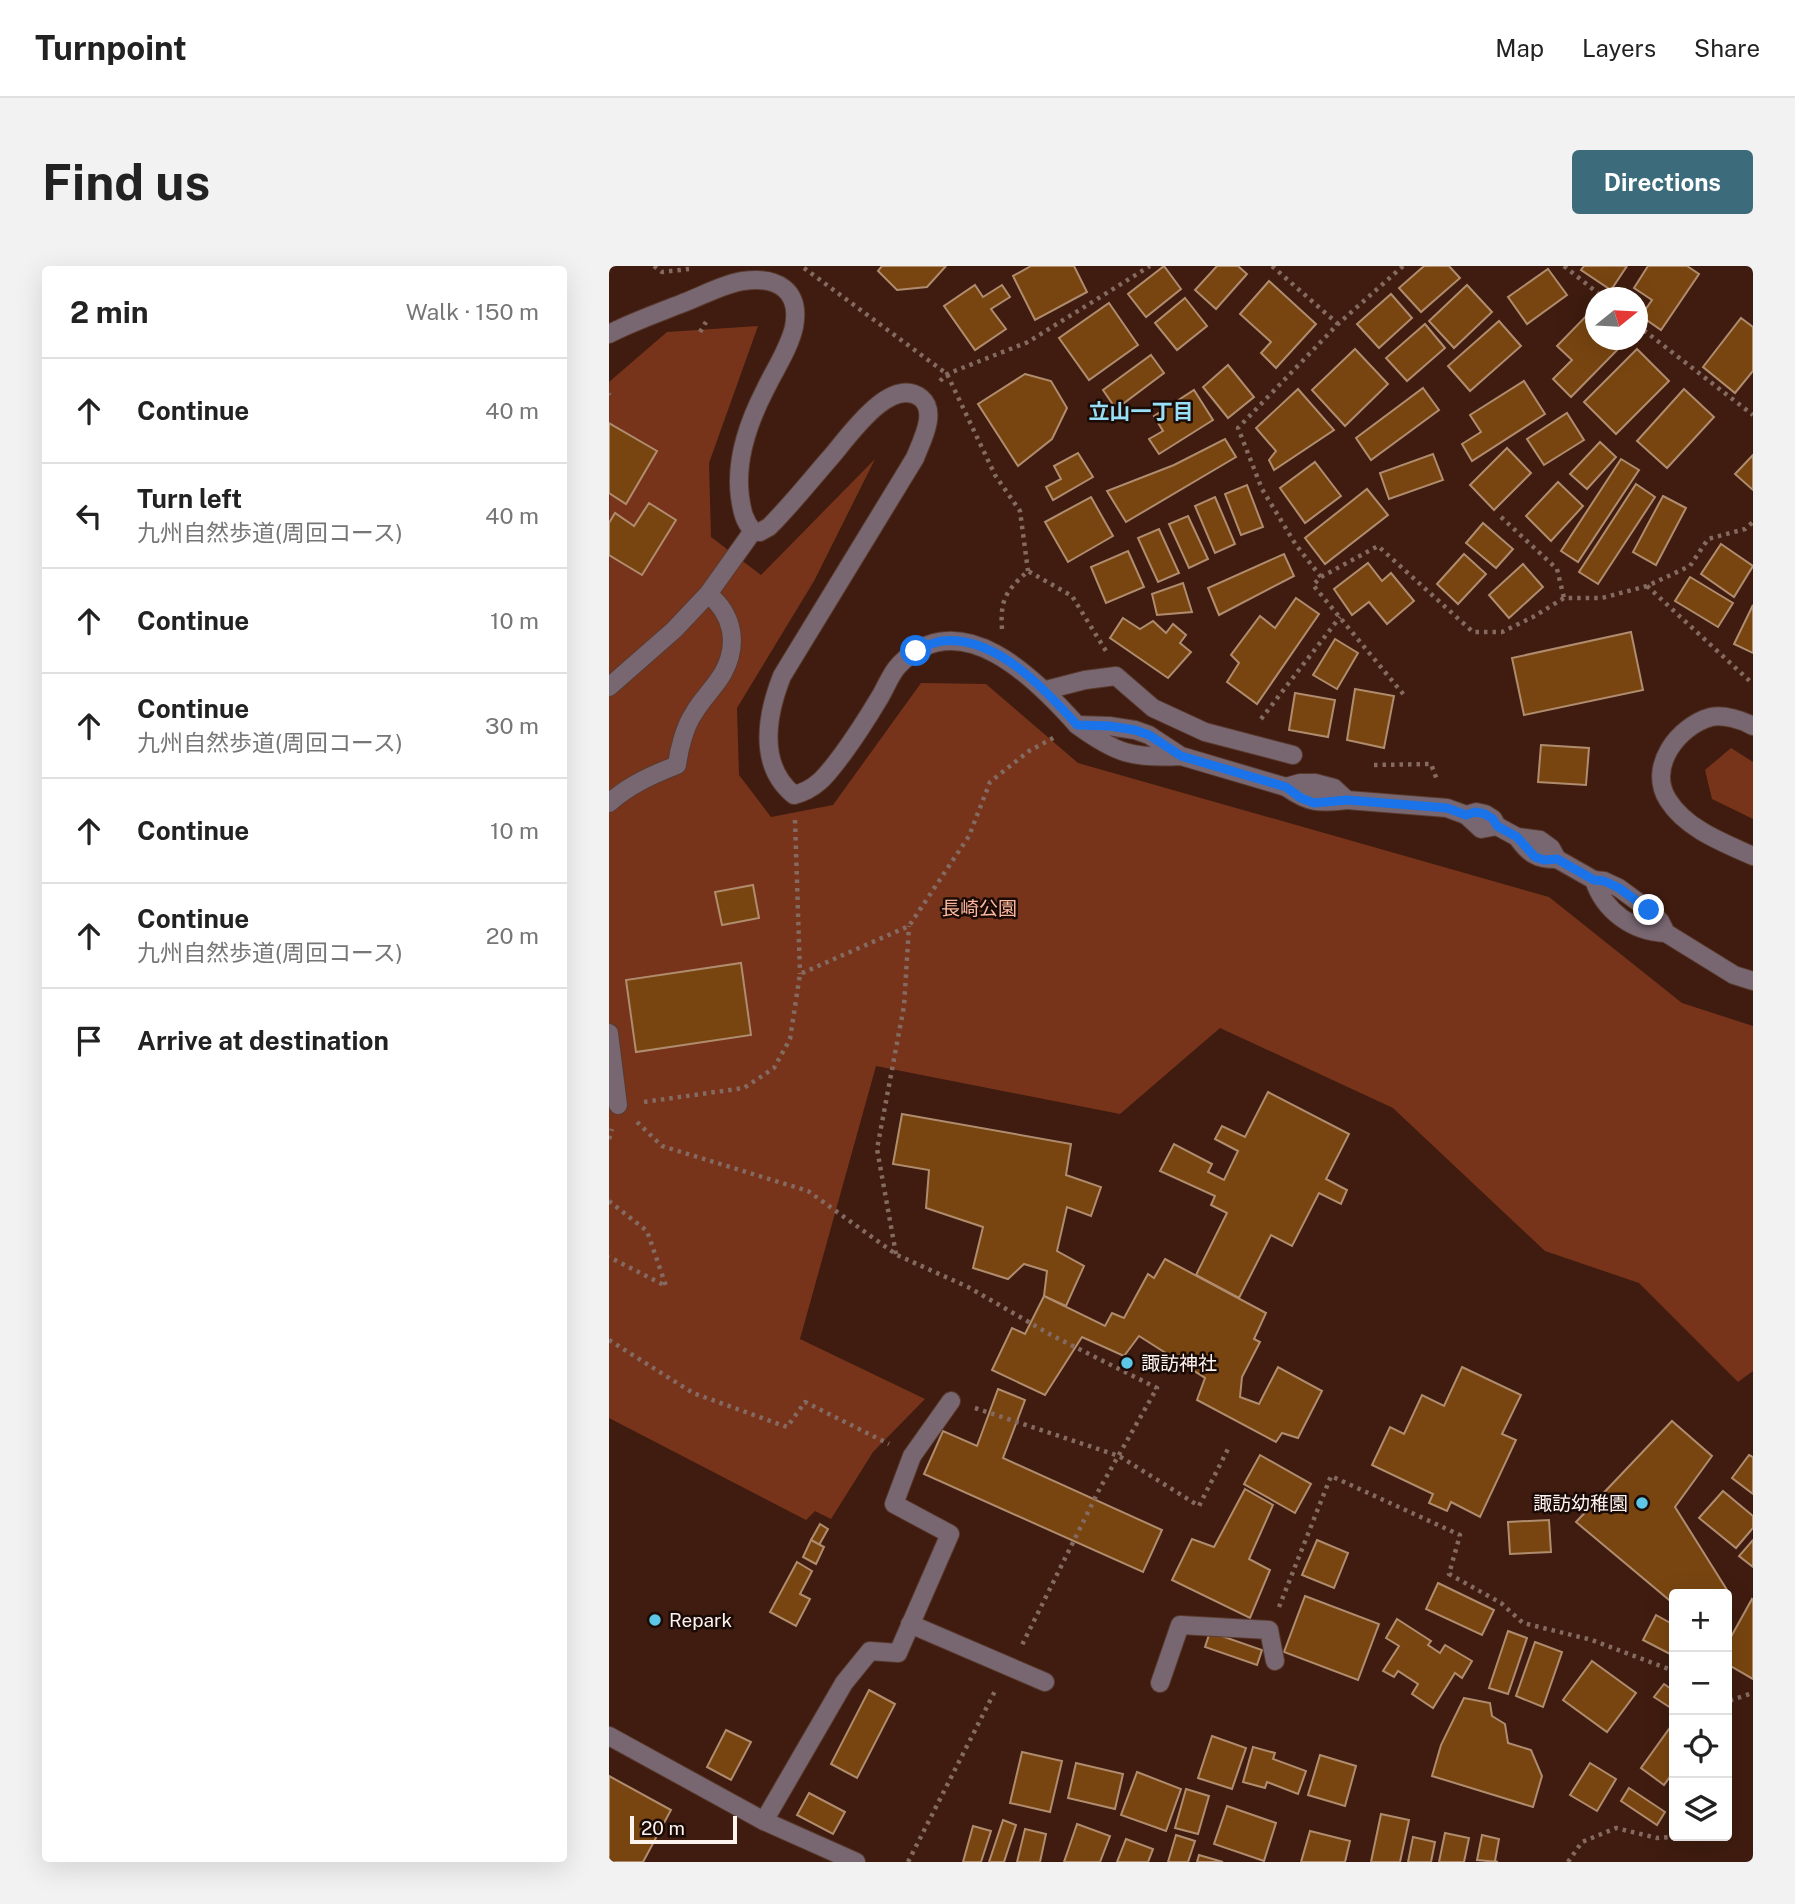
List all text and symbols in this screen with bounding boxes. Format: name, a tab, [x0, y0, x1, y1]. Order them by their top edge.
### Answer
text: Turnpoint	[35, 29, 187, 67]
text: Map	[1495, 34, 1544, 62]
text: Layers	[1582, 34, 1656, 62]
text: Share	[1694, 34, 1760, 62]
button: Directions	[1572, 150, 1753, 214]
text: Find us	[42, 153, 210, 211]
north arrow	[1585, 287, 1648, 350]
text: 2 min	[70, 294, 149, 330]
text: Walk · 150 m	[406, 298, 539, 325]
icon: ahead	[70, 392, 108, 430]
text: Continue	[137, 395, 249, 426]
text: 40 m	[485, 397, 539, 424]
district label: 立山一丁目	[1089, 399, 1194, 424]
text: Turn left	[137, 483, 242, 514]
icon: left	[70, 497, 108, 535]
text: 40 m	[485, 502, 539, 529]
text: 九州自然歩道(周回コース)	[137, 519, 403, 546]
icon: ahead	[70, 602, 108, 640]
text: Continue	[137, 605, 249, 636]
text: 10 m	[490, 607, 539, 634]
route start	[900, 635, 931, 666]
text: Continue	[137, 693, 249, 724]
icon: ahead	[70, 707, 108, 745]
text: 30 m	[485, 712, 539, 739]
text: 九州自然歩道(周回コース)	[137, 729, 403, 756]
icon: ahead	[70, 812, 108, 850]
text: Continue	[137, 815, 249, 846]
text: 10 m	[490, 817, 539, 844]
route end	[1633, 894, 1664, 925]
park label: 長崎公園	[941, 897, 1017, 919]
text: Continue	[137, 903, 249, 934]
icon: ahead	[70, 917, 108, 955]
text: 20 m	[486, 922, 539, 949]
text: 九州自然歩道(周回コース)	[137, 939, 403, 966]
icon: arrive	[70, 1022, 108, 1060]
text: Arrive at destination	[137, 1025, 389, 1056]
place label: 諏訪神社	[1141, 1352, 1217, 1374]
marker: 諏訪神社	[1119, 1355, 1135, 1371]
place label: 諏訪幼稚園	[1533, 1492, 1628, 1514]
marker: 諏訪幼稚園	[1634, 1495, 1650, 1511]
map controls	[1669, 1589, 1732, 1841]
button: +	[1669, 1589, 1732, 1652]
place label: Repark	[669, 1609, 732, 1631]
marker: Repark	[647, 1612, 663, 1628]
button: −	[1669, 1652, 1732, 1715]
button: locate	[1669, 1715, 1732, 1778]
button: layers	[1669, 1778, 1732, 1841]
scale bar	[630, 1813, 737, 1845]
text: 20 m	[641, 1817, 685, 1839]

